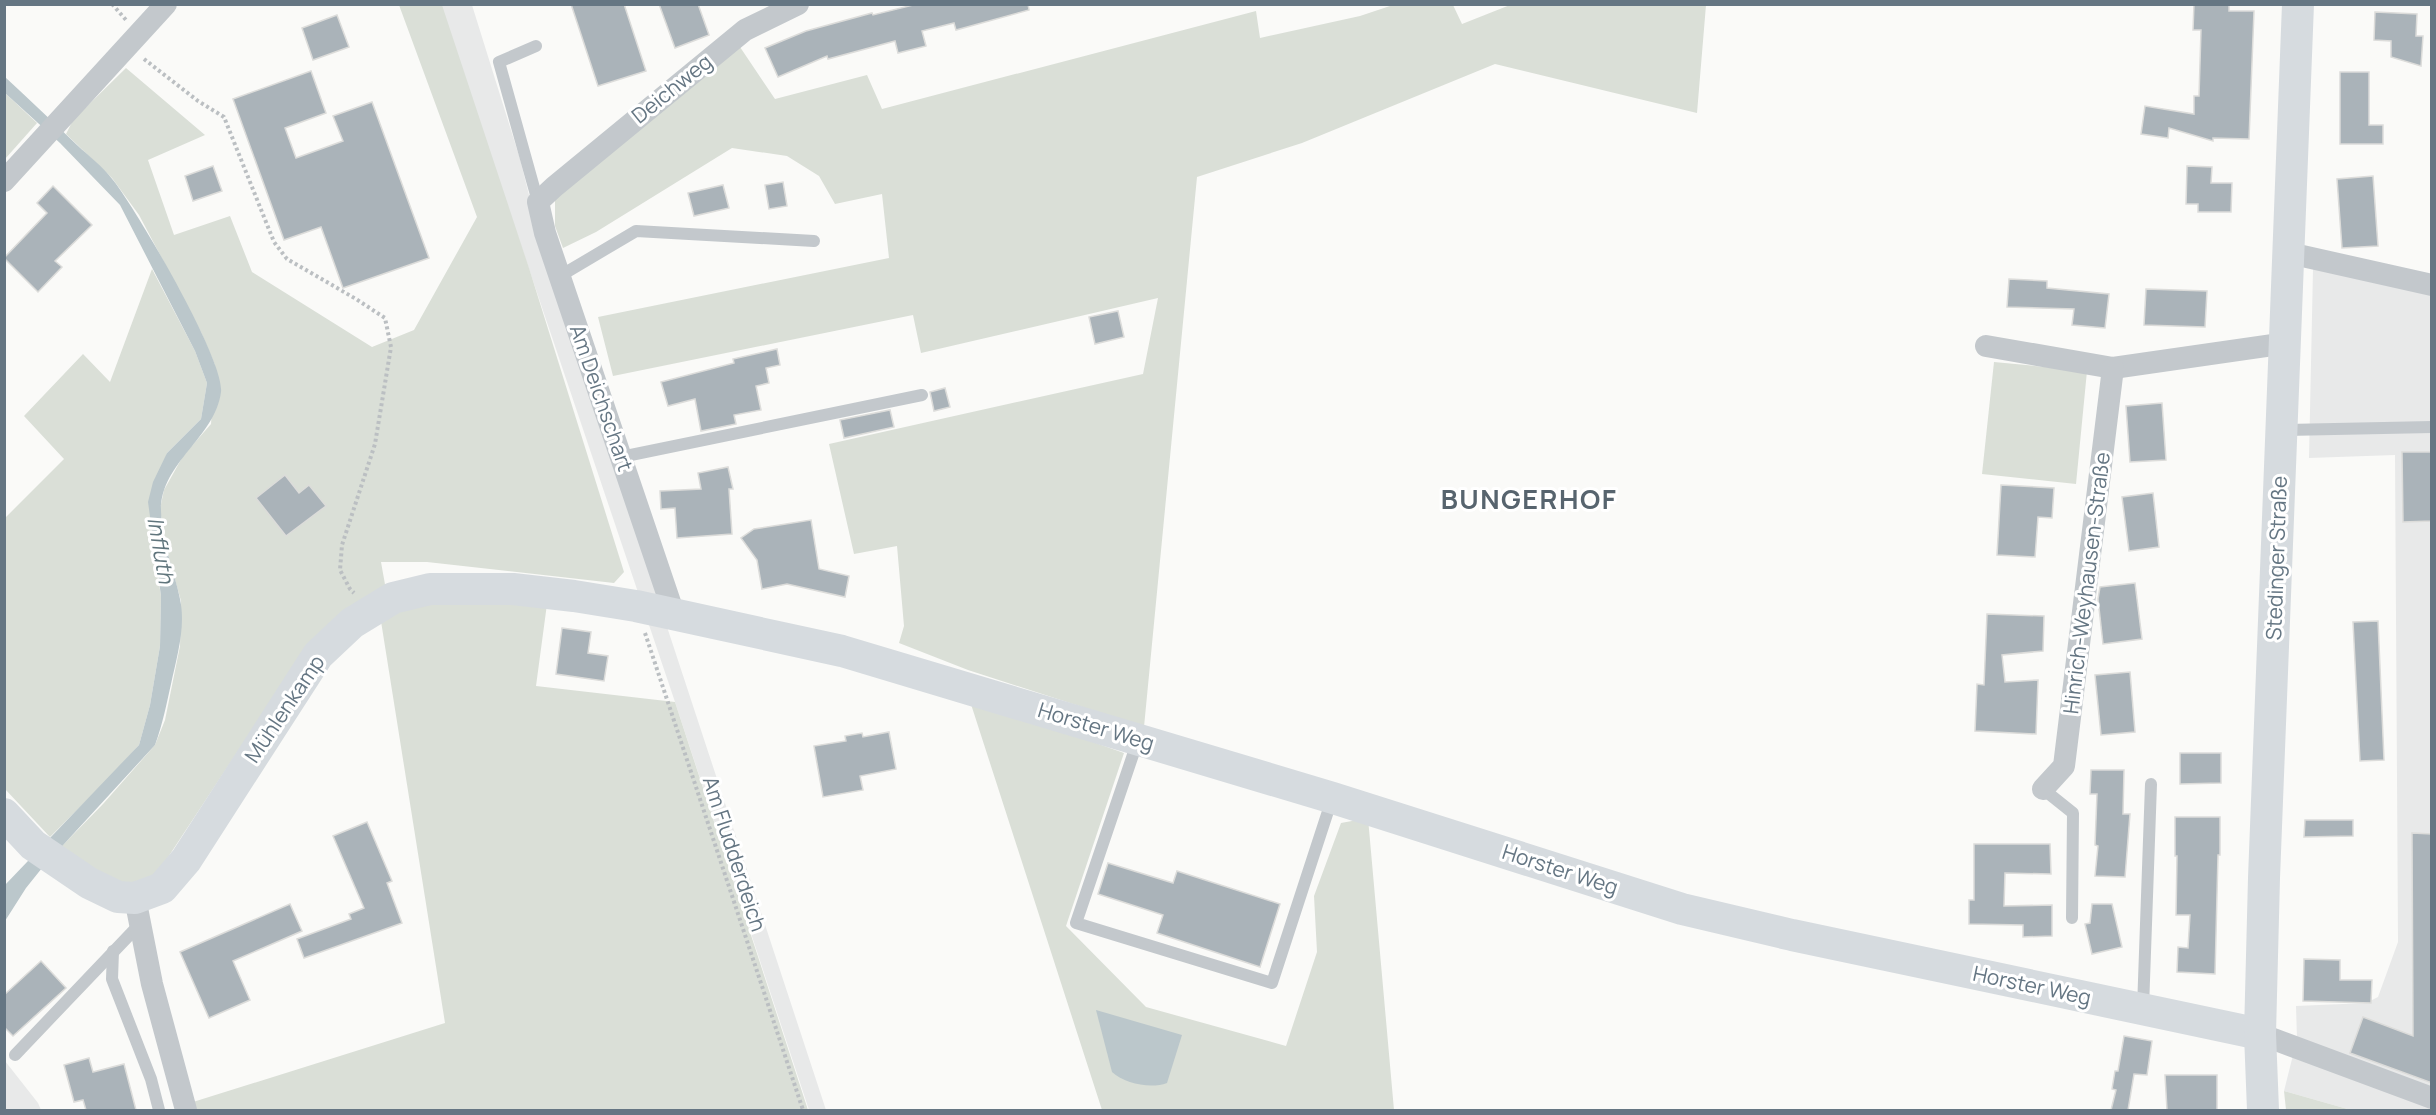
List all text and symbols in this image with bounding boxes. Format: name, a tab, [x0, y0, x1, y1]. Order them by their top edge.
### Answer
street label: Deichweg	[625, 47, 717, 129]
street label: Am Deichschart	[564, 321, 640, 475]
street label: Hinrich-Weyhausen-Straße	[2056, 450, 2116, 715]
street label: Stedinger Straße	[2259, 475, 2293, 641]
district label: BUNGERHOF	[1441, 480, 1617, 517]
water label: Influth	[140, 514, 182, 586]
street label: Mühlenkamp	[238, 649, 331, 768]
street label: Horster Weg	[1035, 695, 1158, 757]
street label: Am Fludderdeich	[697, 773, 773, 935]
street label: Horster Weg	[1499, 837, 1622, 901]
street label: Horster Weg	[1971, 959, 2094, 1011]

